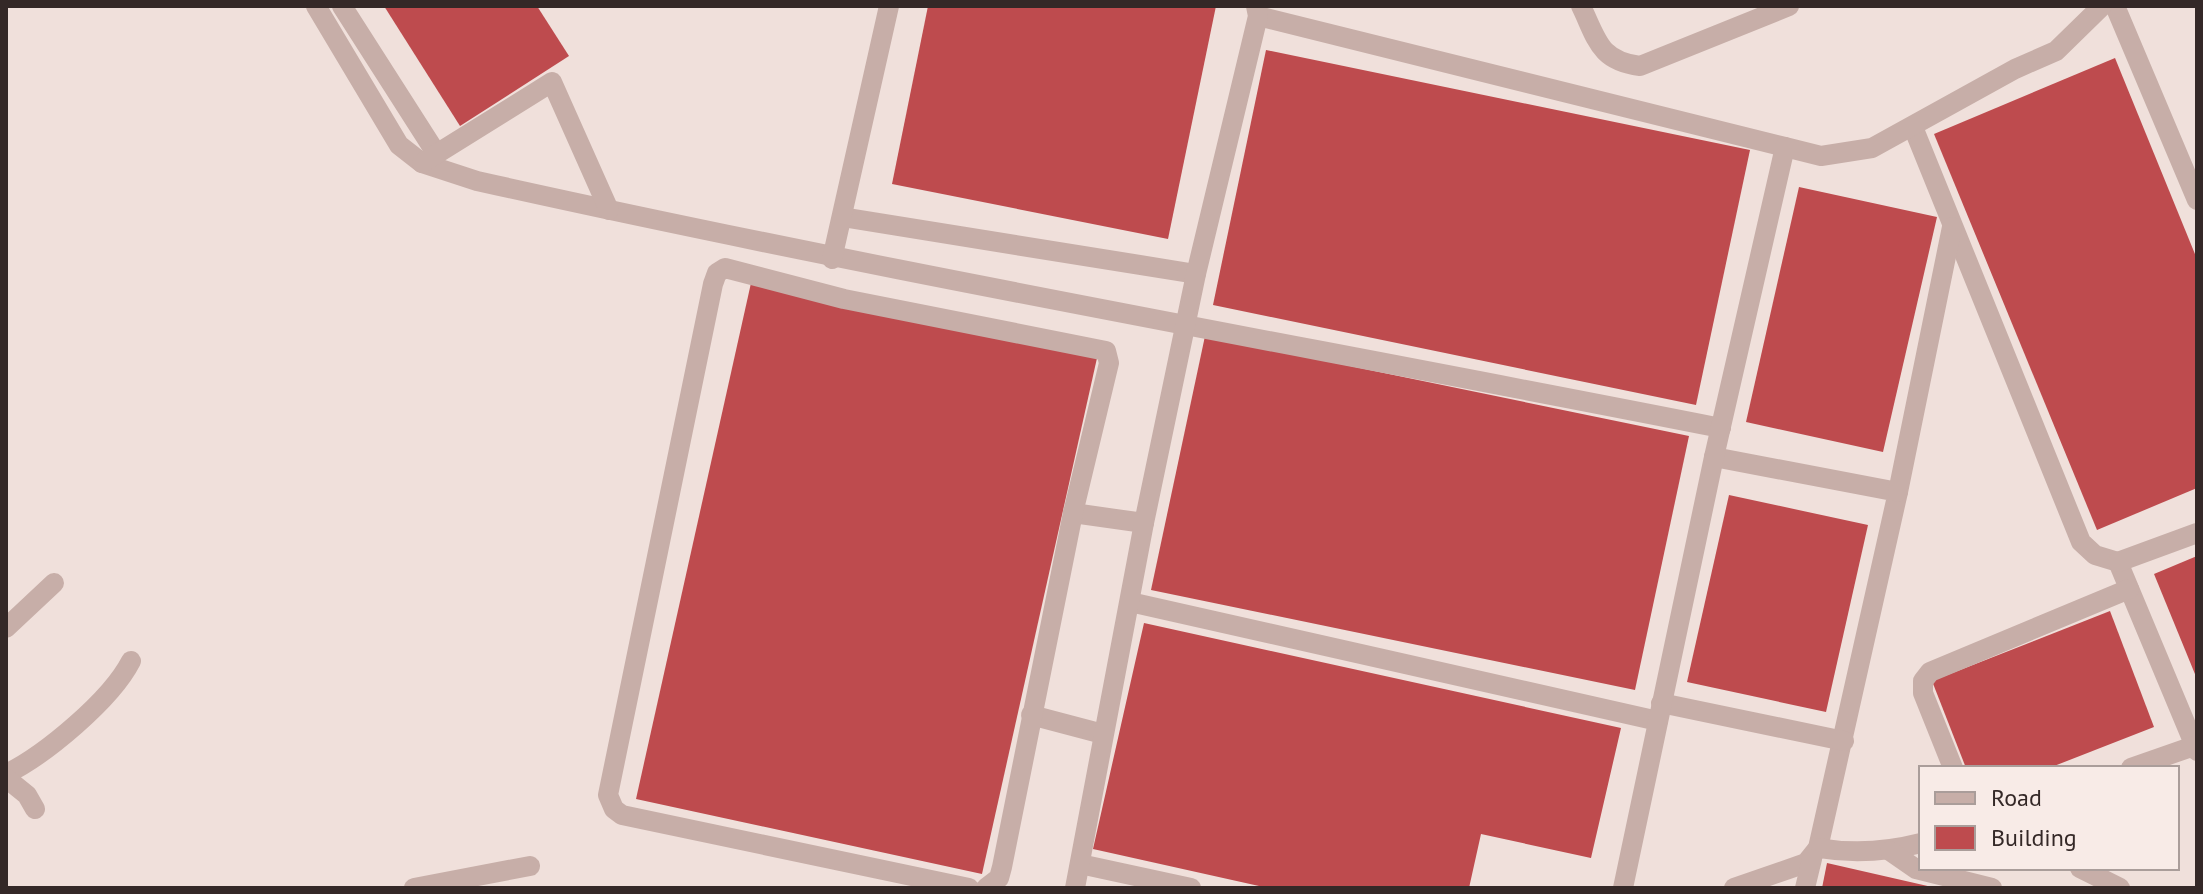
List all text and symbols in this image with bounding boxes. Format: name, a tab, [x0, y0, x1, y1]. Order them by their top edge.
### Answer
legend	[1919, 766, 2179, 870]
text: Road	[1991, 782, 2042, 813]
text: Building	[1991, 822, 2077, 853]

